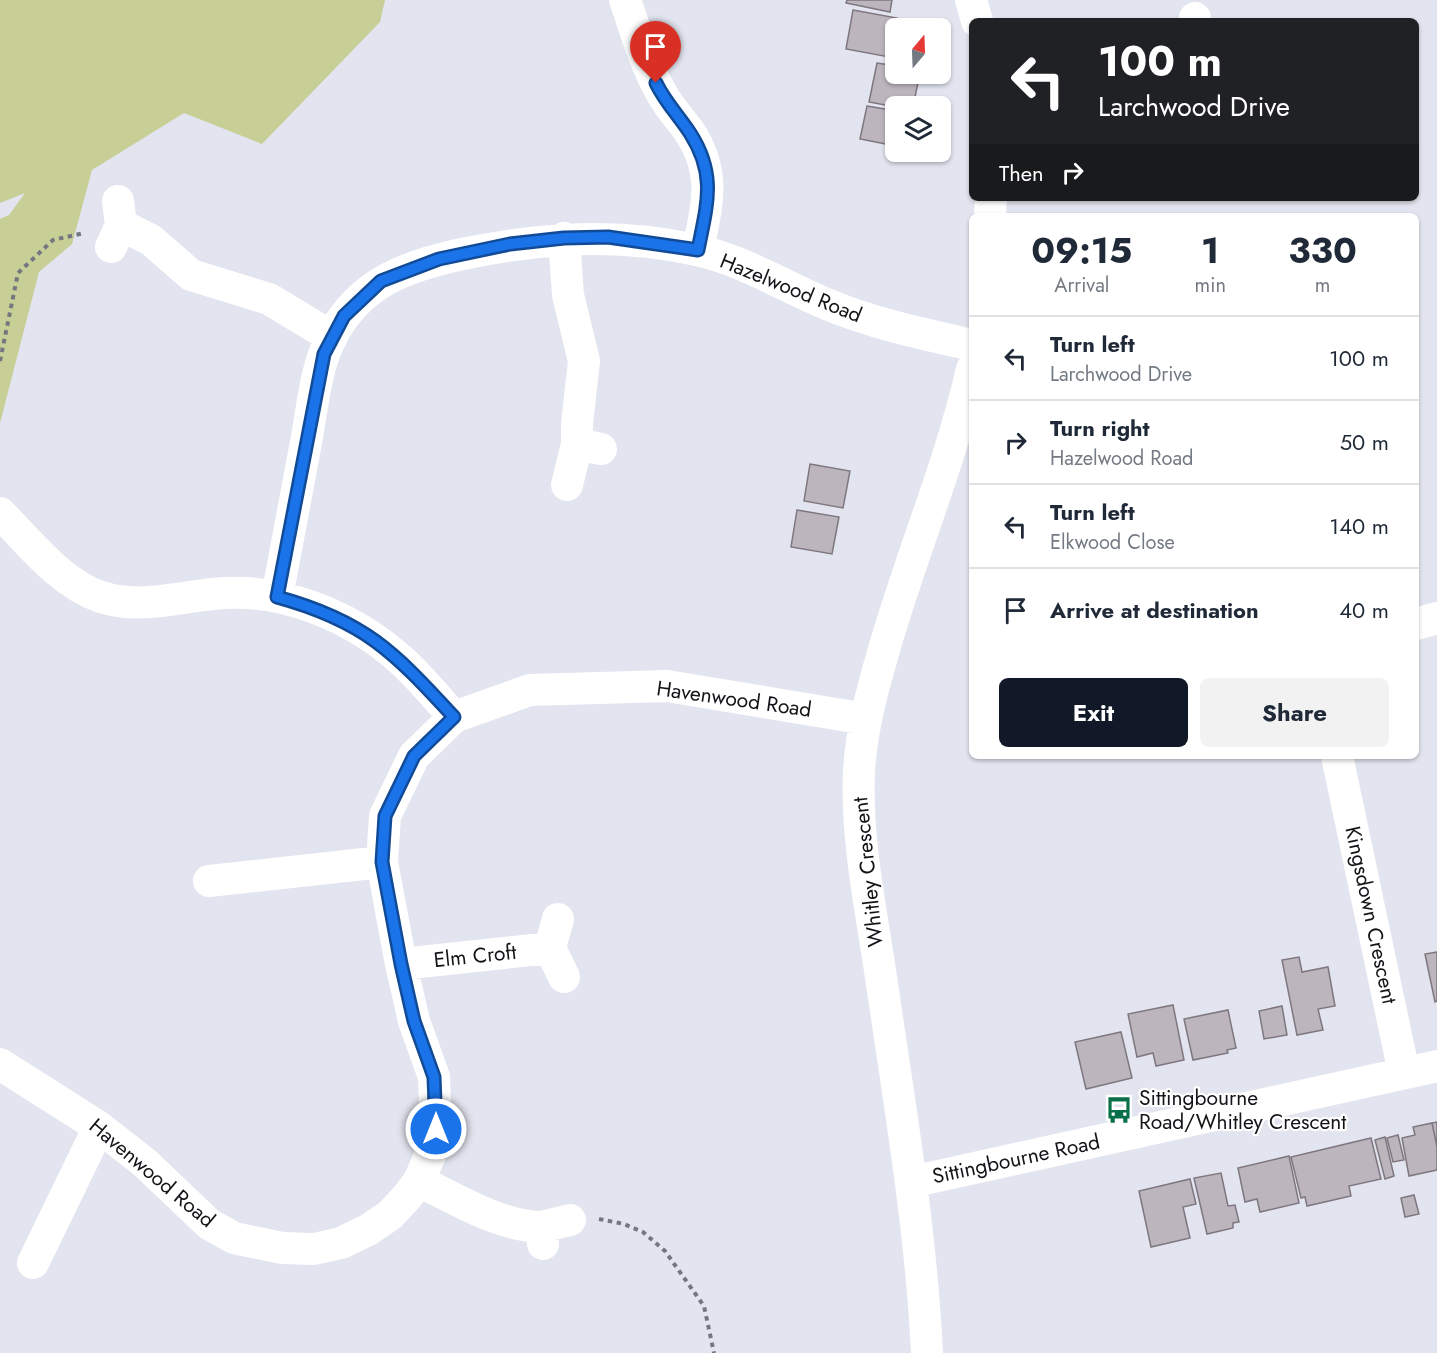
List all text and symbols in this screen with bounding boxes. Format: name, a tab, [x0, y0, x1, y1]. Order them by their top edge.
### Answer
north arrow	[885, 18, 951, 84]
map controls	[885, 18, 951, 162]
pin	[630, 21, 681, 83]
icon: arrive	[639, 30, 672, 63]
text: 100 m	[1098, 31, 1222, 92]
icon: left	[999, 42, 1077, 120]
text: Larchwood Drive	[1098, 87, 1290, 126]
button: layers	[885, 96, 951, 162]
icon: right	[1056, 156, 1089, 189]
text: Then	[999, 157, 1044, 189]
text: 09:15	[1031, 224, 1132, 276]
text: 1	[1201, 224, 1219, 276]
text: 330	[1288, 224, 1357, 276]
street label: Hazelwood Road	[716, 246, 866, 330]
text: Arrival	[1054, 271, 1109, 300]
text: min	[1195, 271, 1226, 300]
text: m	[1315, 271, 1330, 300]
text: Turn left	[1050, 328, 1135, 360]
icon: left	[999, 342, 1032, 375]
text: 100 m	[1329, 342, 1389, 374]
text: Larchwood Drive	[1050, 360, 1192, 389]
text: Turn right	[1050, 412, 1150, 444]
icon: right	[999, 426, 1032, 459]
text: 50 m	[1340, 426, 1389, 458]
text: Hazelwood Road	[1050, 444, 1193, 473]
text: Turn left	[1050, 496, 1135, 528]
icon: left	[999, 510, 1032, 543]
text: 140 m	[1329, 510, 1389, 542]
text: Elkwood Close	[1050, 528, 1175, 557]
icon: arrive	[999, 594, 1032, 627]
text: Arrive at destination	[1050, 594, 1259, 626]
text: 40 m	[1339, 594, 1389, 626]
street label: Havenwood Road	[655, 673, 813, 725]
button: Exit	[999, 678, 1188, 747]
button: Share	[1200, 678, 1389, 747]
street label: Whitley Crescent	[845, 796, 891, 948]
street label: Kingsdown Crescent	[1338, 823, 1404, 1007]
street label: Elm Croft	[432, 937, 518, 975]
place label: Sittingbourne Road/Whitley Crescent	[1139, 1083, 1346, 1137]
bus stop icon: Sittingbourne Road/Whitley Crescent	[1104, 1095, 1134, 1125]
position arrow	[404, 1097, 468, 1161]
street label: Havenwood Road	[83, 1111, 221, 1235]
street label: Sittingbourne Road	[929, 1127, 1103, 1191]

